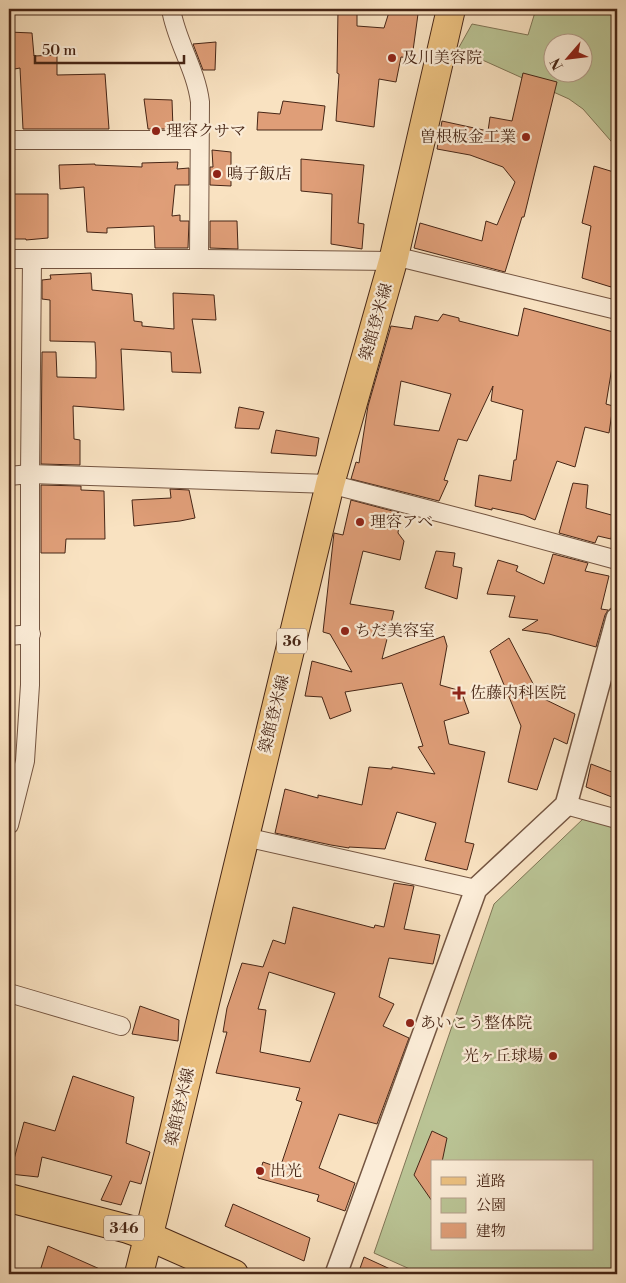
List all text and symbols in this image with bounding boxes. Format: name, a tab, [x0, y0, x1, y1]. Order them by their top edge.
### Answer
scale bar	[35, 32, 184, 64]
north arrow	[544, 32, 594, 82]
text: 50 m	[42, 41, 76, 60]
place label: 及川美容院	[402, 48, 482, 68]
marker: 及川美容院	[386, 52, 398, 64]
text: N	[547, 55, 568, 73]
place label: 理容クサマ	[166, 121, 246, 141]
marker: 理容クサマ	[150, 125, 162, 137]
place label: 曽根板金工業	[420, 127, 516, 147]
marker: 曽根板金工業	[520, 131, 532, 143]
place label: 鳴子飯店	[227, 164, 291, 184]
marker: 鳴子飯店	[211, 168, 223, 180]
street label: 築館登米線	[355, 281, 397, 363]
place label: 理容アベ	[370, 512, 433, 532]
marker: 理容アベ	[354, 516, 366, 528]
place label: ちだ美容室	[355, 621, 435, 641]
marker: ちだ美容室	[339, 625, 351, 637]
road number: 36	[277, 628, 307, 654]
street label: 築館登米線	[255, 673, 293, 755]
place label: 佐藤内科医院	[470, 683, 566, 703]
marker: 佐藤内科医院	[452, 686, 466, 700]
place label: あいこう整体院	[420, 1013, 532, 1033]
marker: あいこう整体院	[404, 1017, 416, 1029]
place label: 光ヶ丘球場	[463, 1046, 543, 1066]
marker: 光ヶ丘球場	[547, 1050, 559, 1062]
street label: 築館登米線	[161, 1066, 199, 1148]
legend	[431, 1160, 594, 1250]
place label: 出光	[270, 1161, 302, 1181]
marker: 出光	[254, 1165, 266, 1177]
text: 道路	[476, 1172, 506, 1191]
text: 公園	[476, 1196, 506, 1215]
road number: 346	[104, 1216, 144, 1240]
text: 建物	[476, 1222, 506, 1241]

